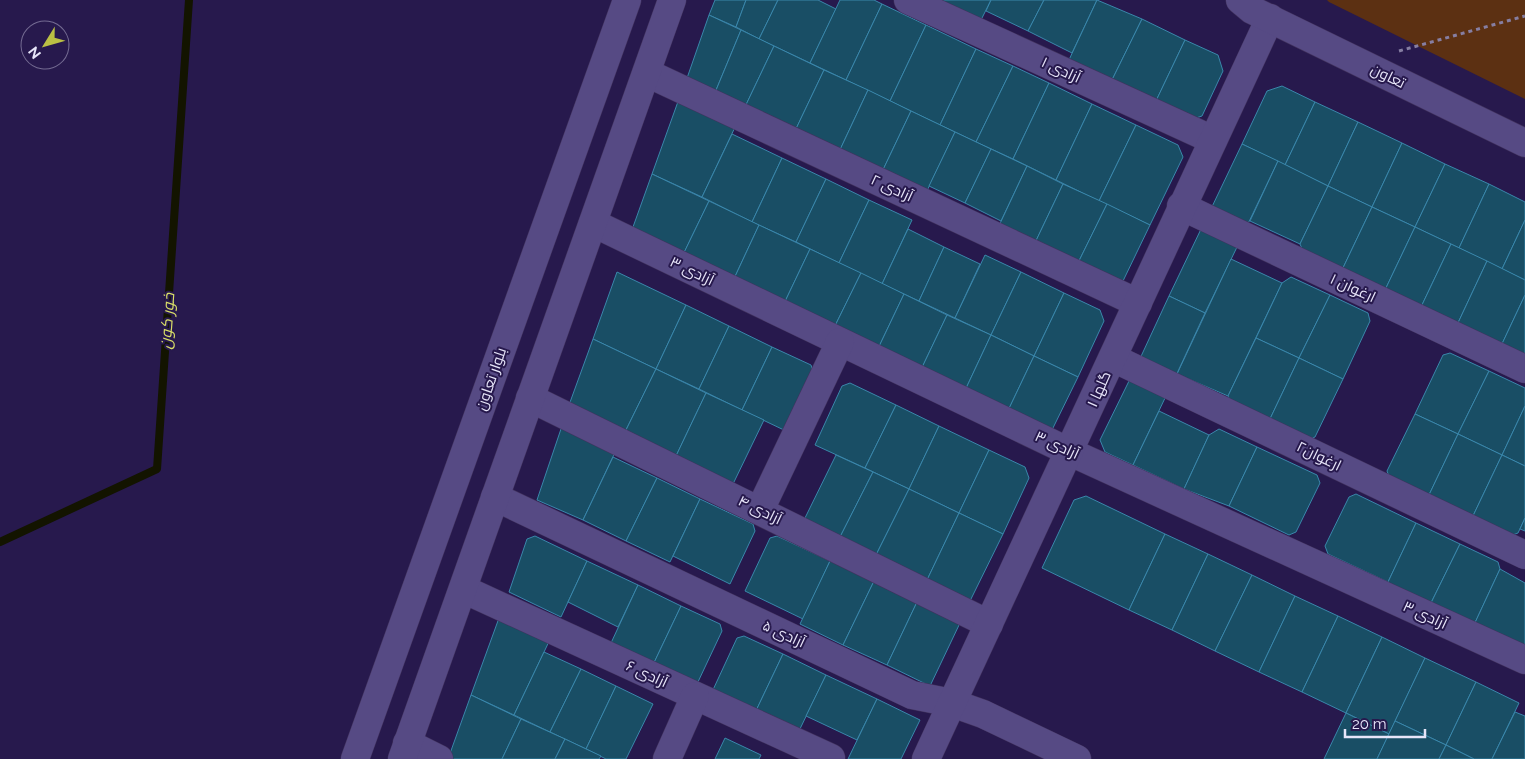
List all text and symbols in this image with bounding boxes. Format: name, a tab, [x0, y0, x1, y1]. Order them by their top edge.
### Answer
north arrow	[20, 20, 70, 70]
text: N	[25, 44, 44, 62]
street label: آزادی ۱	[1038, 53, 1083, 88]
street label: تعاون	[1367, 60, 1408, 93]
street label: آزادی ۲	[868, 170, 916, 206]
street label: آزادی ۳	[667, 253, 717, 290]
street label: ارغوان ۱	[1327, 270, 1379, 307]
water label: خور کون	[156, 291, 179, 350]
street label: بلوار تعاون	[472, 345, 511, 413]
street label: گلها ۱	[1083, 368, 1116, 410]
street label: آزادی ۳	[1032, 427, 1082, 464]
street label: ارغوان۲	[1293, 438, 1344, 475]
street label: آزادی ۴	[735, 492, 785, 529]
street label: آزادی ۳	[1400, 597, 1450, 634]
street label: آزادی ۵	[760, 616, 808, 653]
street label: آزادی ۶	[623, 657, 671, 692]
scale bar	[1345, 706, 1425, 738]
text: 20 m	[1352, 715, 1387, 733]

